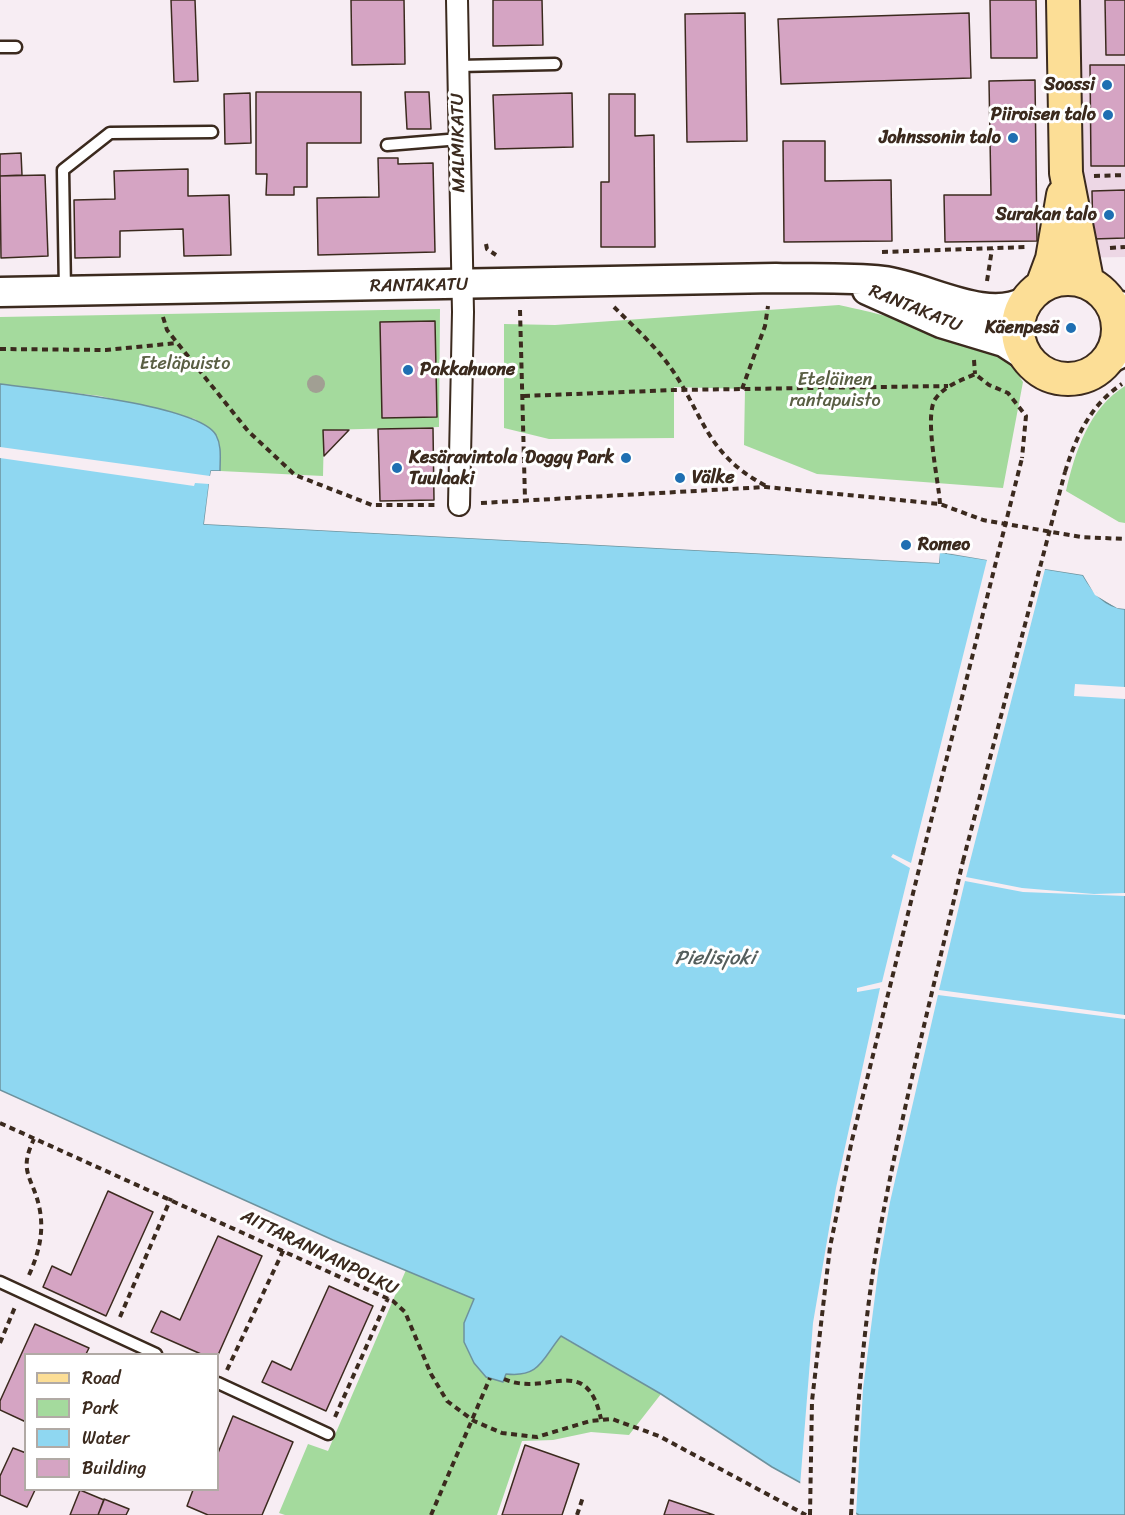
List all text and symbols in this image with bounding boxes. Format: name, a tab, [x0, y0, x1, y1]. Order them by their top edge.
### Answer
place label: Soossi	[1044, 74, 1095, 96]
marker: Soossi	[1100, 78, 1114, 92]
street label: MALMIKATU	[447, 93, 471, 193]
place label: Piiroisen talo	[991, 104, 1096, 126]
marker: Piiroisen talo	[1101, 108, 1115, 122]
place label: Johnssonin talo	[879, 127, 1001, 149]
marker: Johnssonin talo	[1006, 131, 1020, 145]
place label: Surakan talo	[995, 204, 1097, 226]
marker: Surakan talo	[1102, 208, 1116, 222]
street label: RANTAKATU	[370, 274, 468, 298]
street label: RANTAKATU	[866, 281, 964, 337]
place label: Käenpesä	[985, 317, 1059, 339]
marker: Käenpesä	[1064, 321, 1078, 335]
park label: Eteläpuisto	[140, 353, 230, 375]
place label: Pakkahuone	[420, 359, 515, 381]
marker: Pakkahuone	[401, 363, 415, 377]
park label: Eteläinen rantapuisto	[789, 369, 881, 412]
place label: Kesäravintola Tuulaaki	[409, 447, 517, 490]
place label: Doggy Park	[525, 447, 614, 469]
marker: Doggy Park	[619, 451, 633, 465]
marker: Kesäravintola Tuulaaki	[390, 461, 404, 475]
place label: Välke	[692, 467, 734, 489]
marker: Välke	[673, 471, 687, 485]
place label: Romeo	[918, 534, 970, 556]
marker: Romeo	[899, 538, 913, 552]
water label: Pielisjoki	[675, 947, 755, 971]
street label: AITTARANNANPOLKU	[237, 1206, 401, 1300]
legend	[24, 1353, 219, 1491]
text: Road	[82, 1362, 121, 1394]
text: Park	[82, 1392, 119, 1424]
text: Water	[82, 1422, 129, 1454]
text: Building	[82, 1452, 146, 1484]

